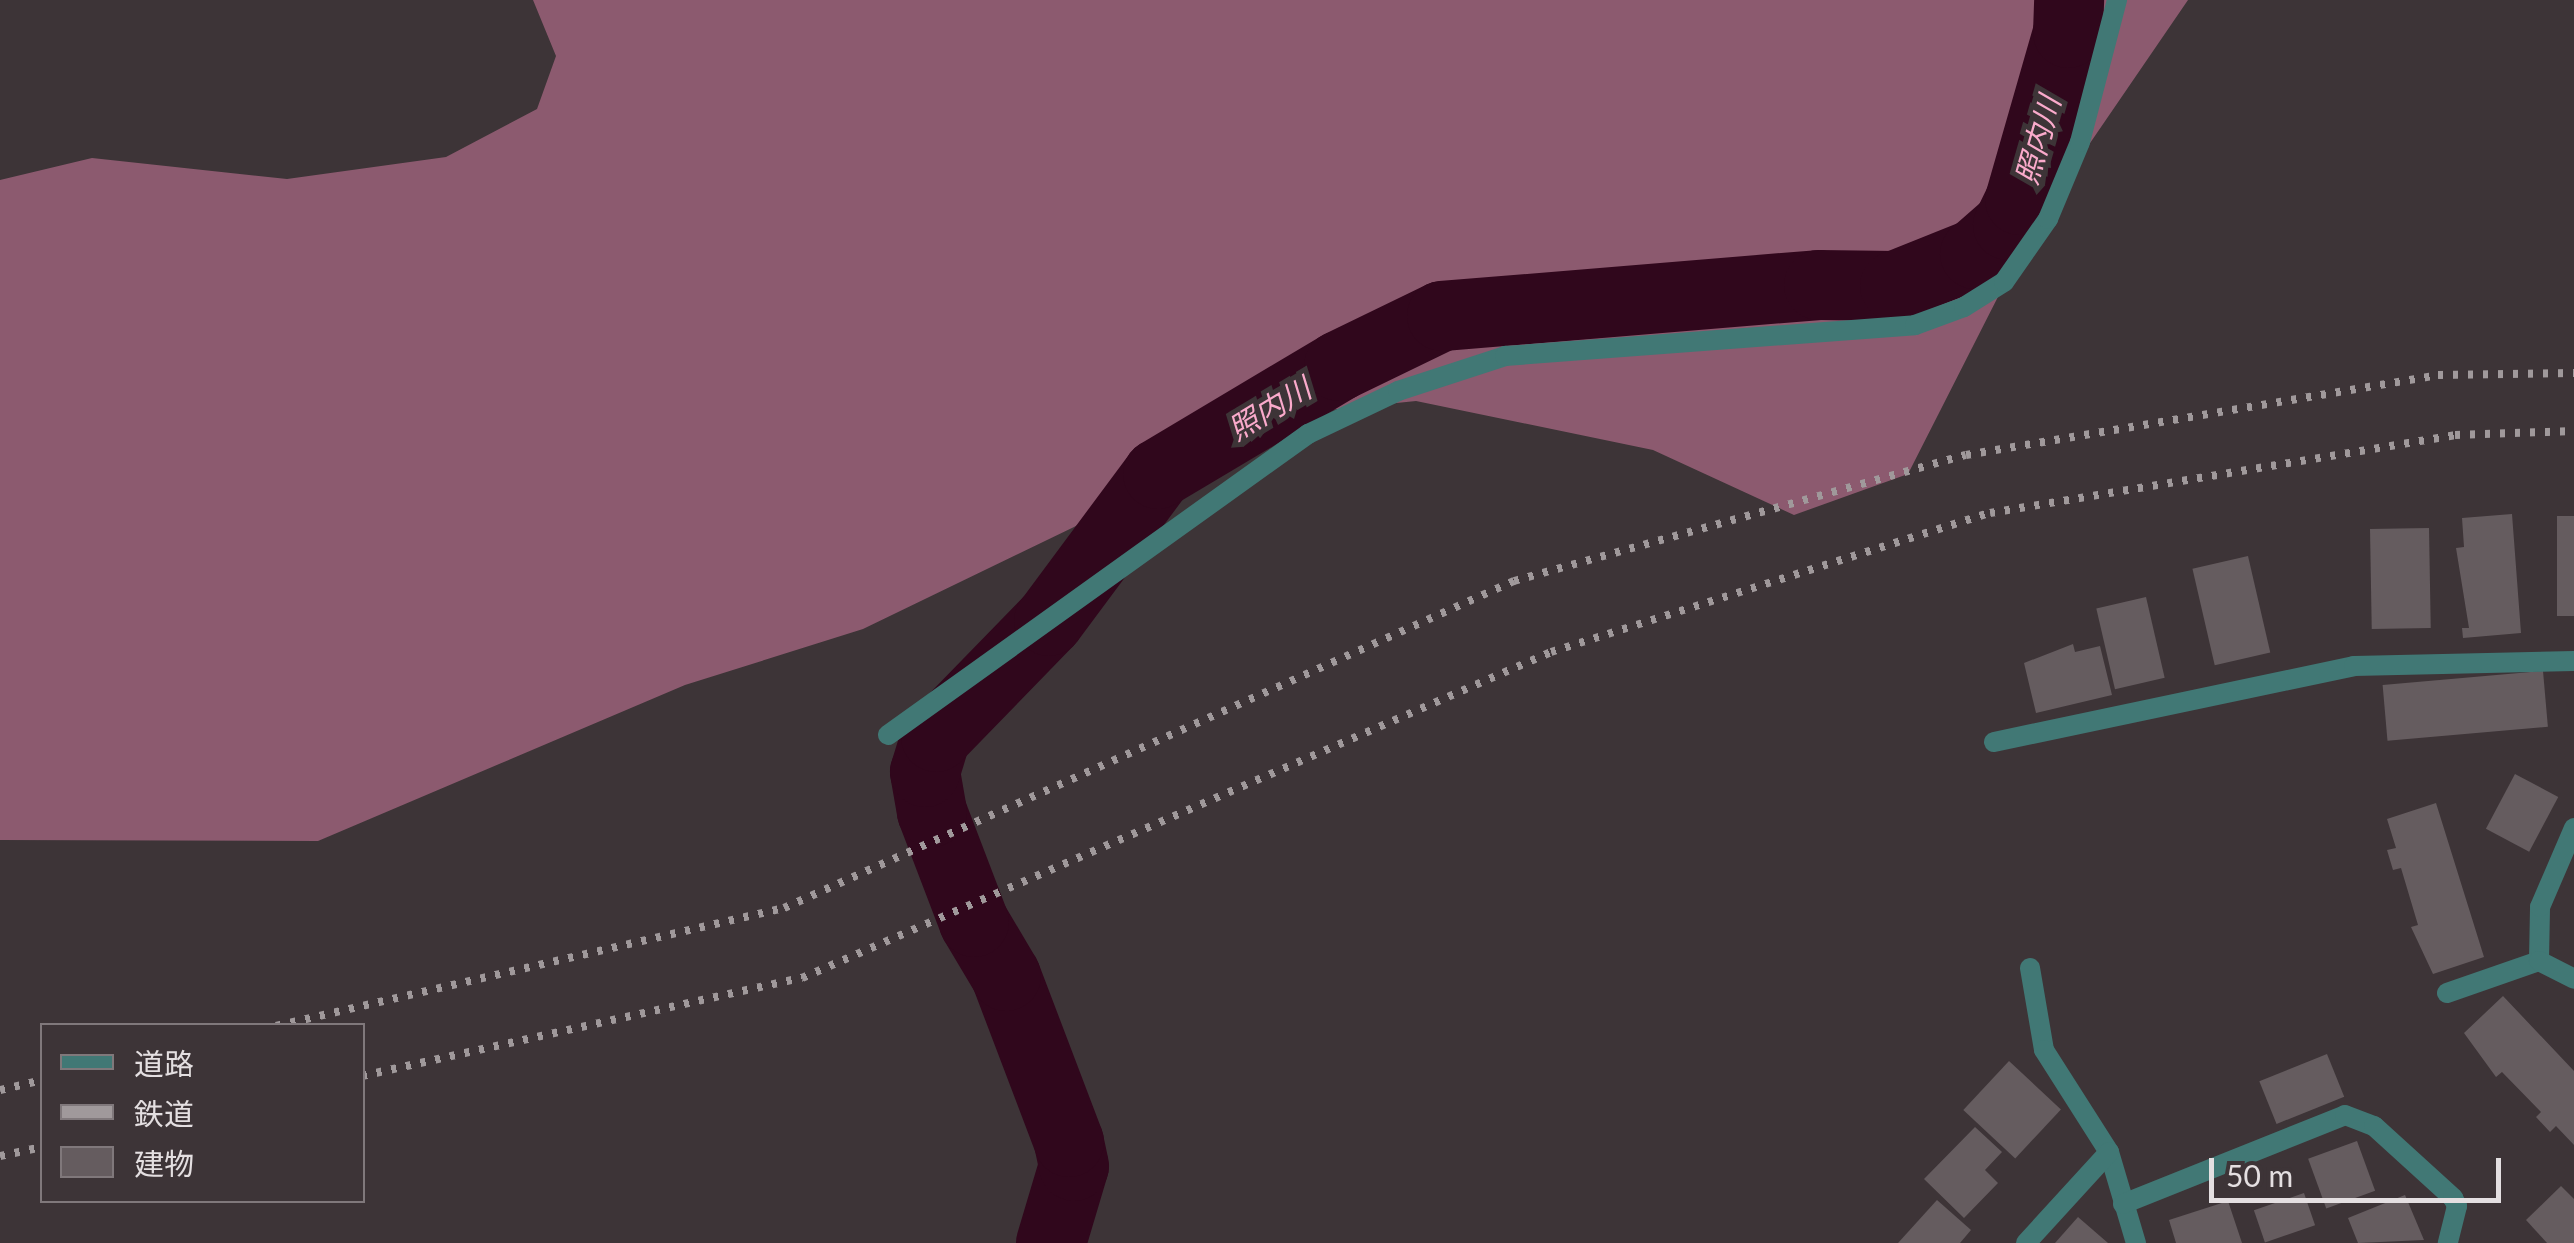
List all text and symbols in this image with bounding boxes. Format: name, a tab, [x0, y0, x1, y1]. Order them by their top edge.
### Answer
water label: 照内川	[2007, 92, 2067, 188]
water label: 照内川	[1221, 369, 1317, 447]
legend	[40, 1023, 365, 1203]
text: 道路	[134, 1045, 194, 1081]
text: 鉄道	[134, 1095, 194, 1131]
scale bar	[2214, 1138, 2506, 1200]
text: 建物	[134, 1145, 194, 1181]
text: 50 m	[2226, 1157, 2293, 1193]

